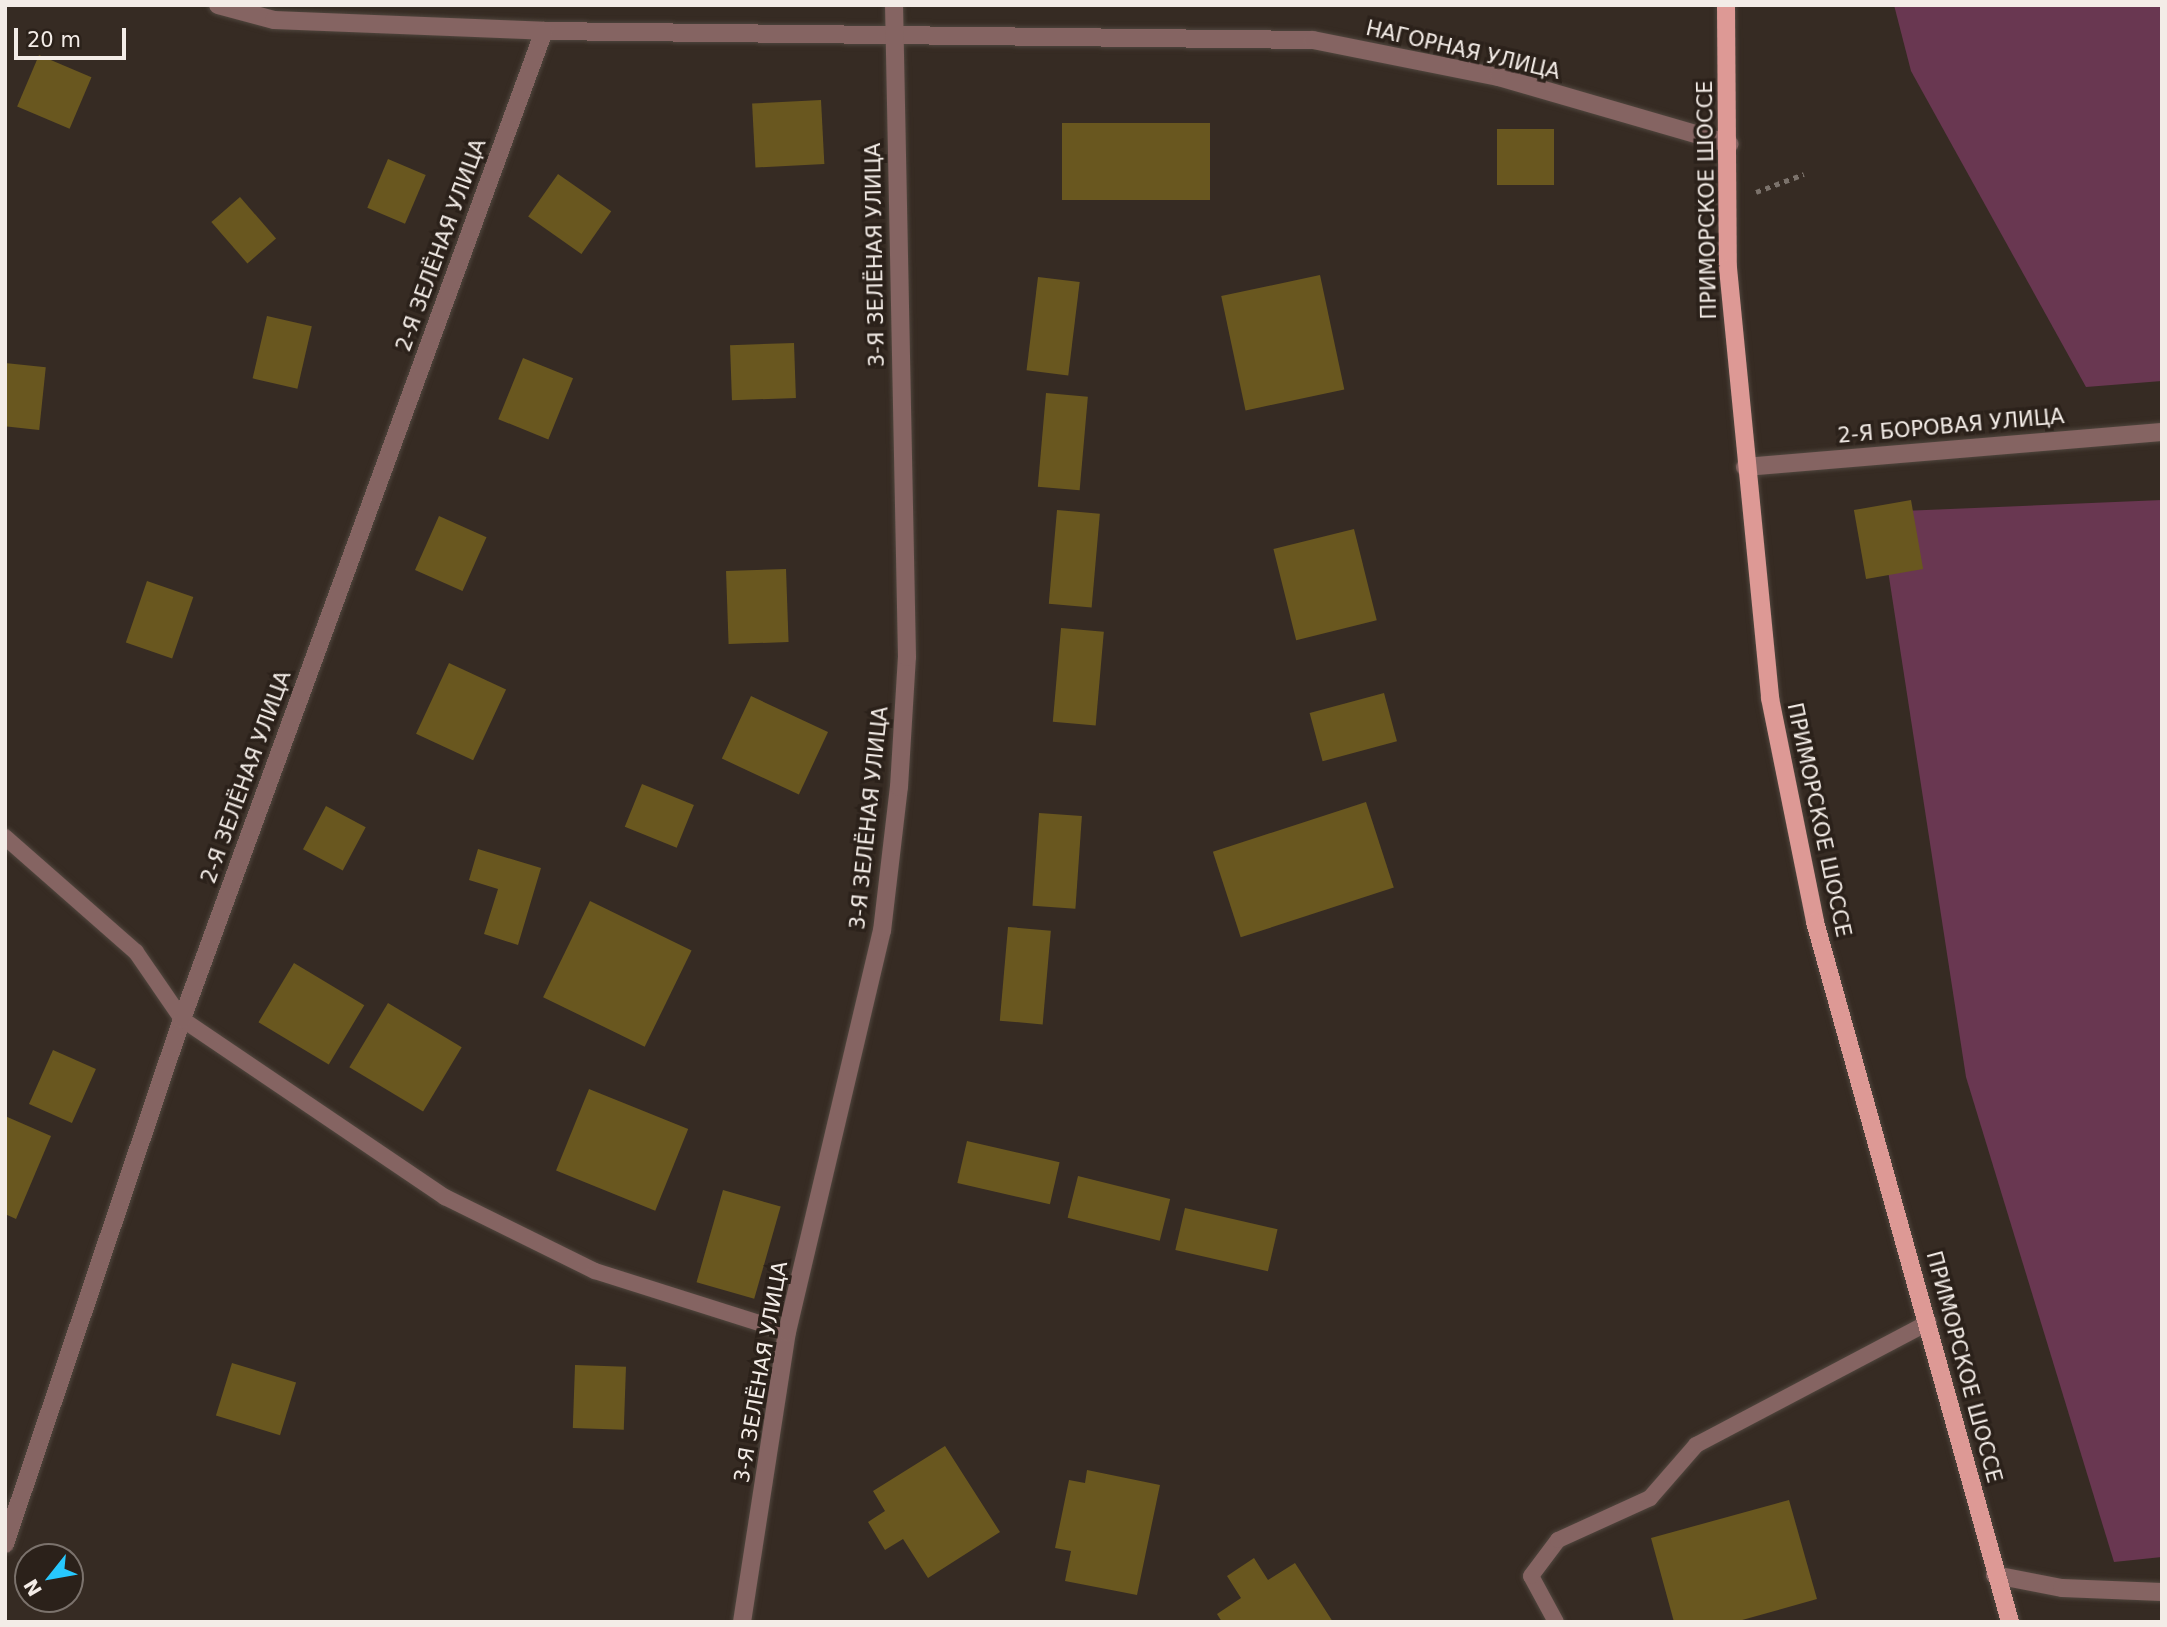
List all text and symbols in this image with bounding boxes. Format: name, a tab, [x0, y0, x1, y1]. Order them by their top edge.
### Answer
scale bar	[18, 14, 130, 58]
street label: НАГОРНАЯ УЛИЦА	[1363, 15, 1563, 85]
text: 20 m	[27, 28, 81, 52]
street label: ПРИМОРСКОЕ ШОССЕ	[1692, 80, 1722, 320]
street label: 2-Я ЗЕЛЁНАЯ УЛИЦА	[391, 135, 491, 355]
street label: 3-Я ЗЕЛЁНАЯ УЛИЦА	[860, 143, 890, 367]
street label: 2-Я БОРОВАЯ УЛИЦА	[1837, 404, 2065, 448]
street label: 2-Я ЗЕЛЁНАЯ УЛИЦА	[196, 667, 296, 887]
street label: ПРИМОРСКОЕ ШОССЕ	[1782, 700, 1856, 940]
street label: 3-Я ЗЕЛЁНАЯ УЛИЦА	[845, 705, 893, 931]
street label: ПРИМОРСКОЕ ШОССЕ	[1921, 1248, 2007, 1486]
street label: 3-Я ЗЕЛЁНАЯ УЛИЦА	[729, 1259, 793, 1485]
north arrow	[14, 1543, 84, 1613]
text: N	[19, 1575, 46, 1600]

